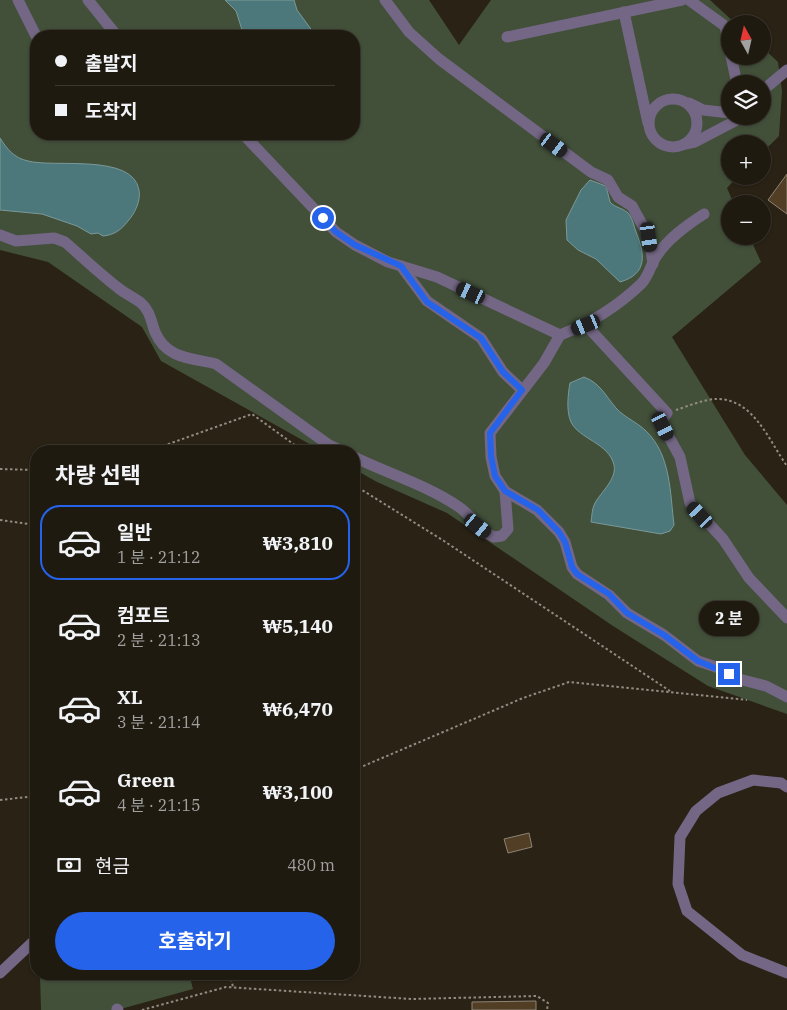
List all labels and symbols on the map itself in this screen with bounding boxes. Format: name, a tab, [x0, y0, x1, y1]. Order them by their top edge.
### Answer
north arrow	[721, 15, 771, 65]
car	[537, 130, 570, 160]
route start	[312, 207, 334, 229]
car	[639, 221, 658, 253]
car	[454, 280, 487, 306]
car	[569, 312, 602, 338]
car	[649, 409, 676, 443]
car	[684, 499, 715, 531]
car	[461, 511, 494, 541]
callout: 2 분	[699, 602, 759, 636]
route end	[718, 663, 740, 685]

